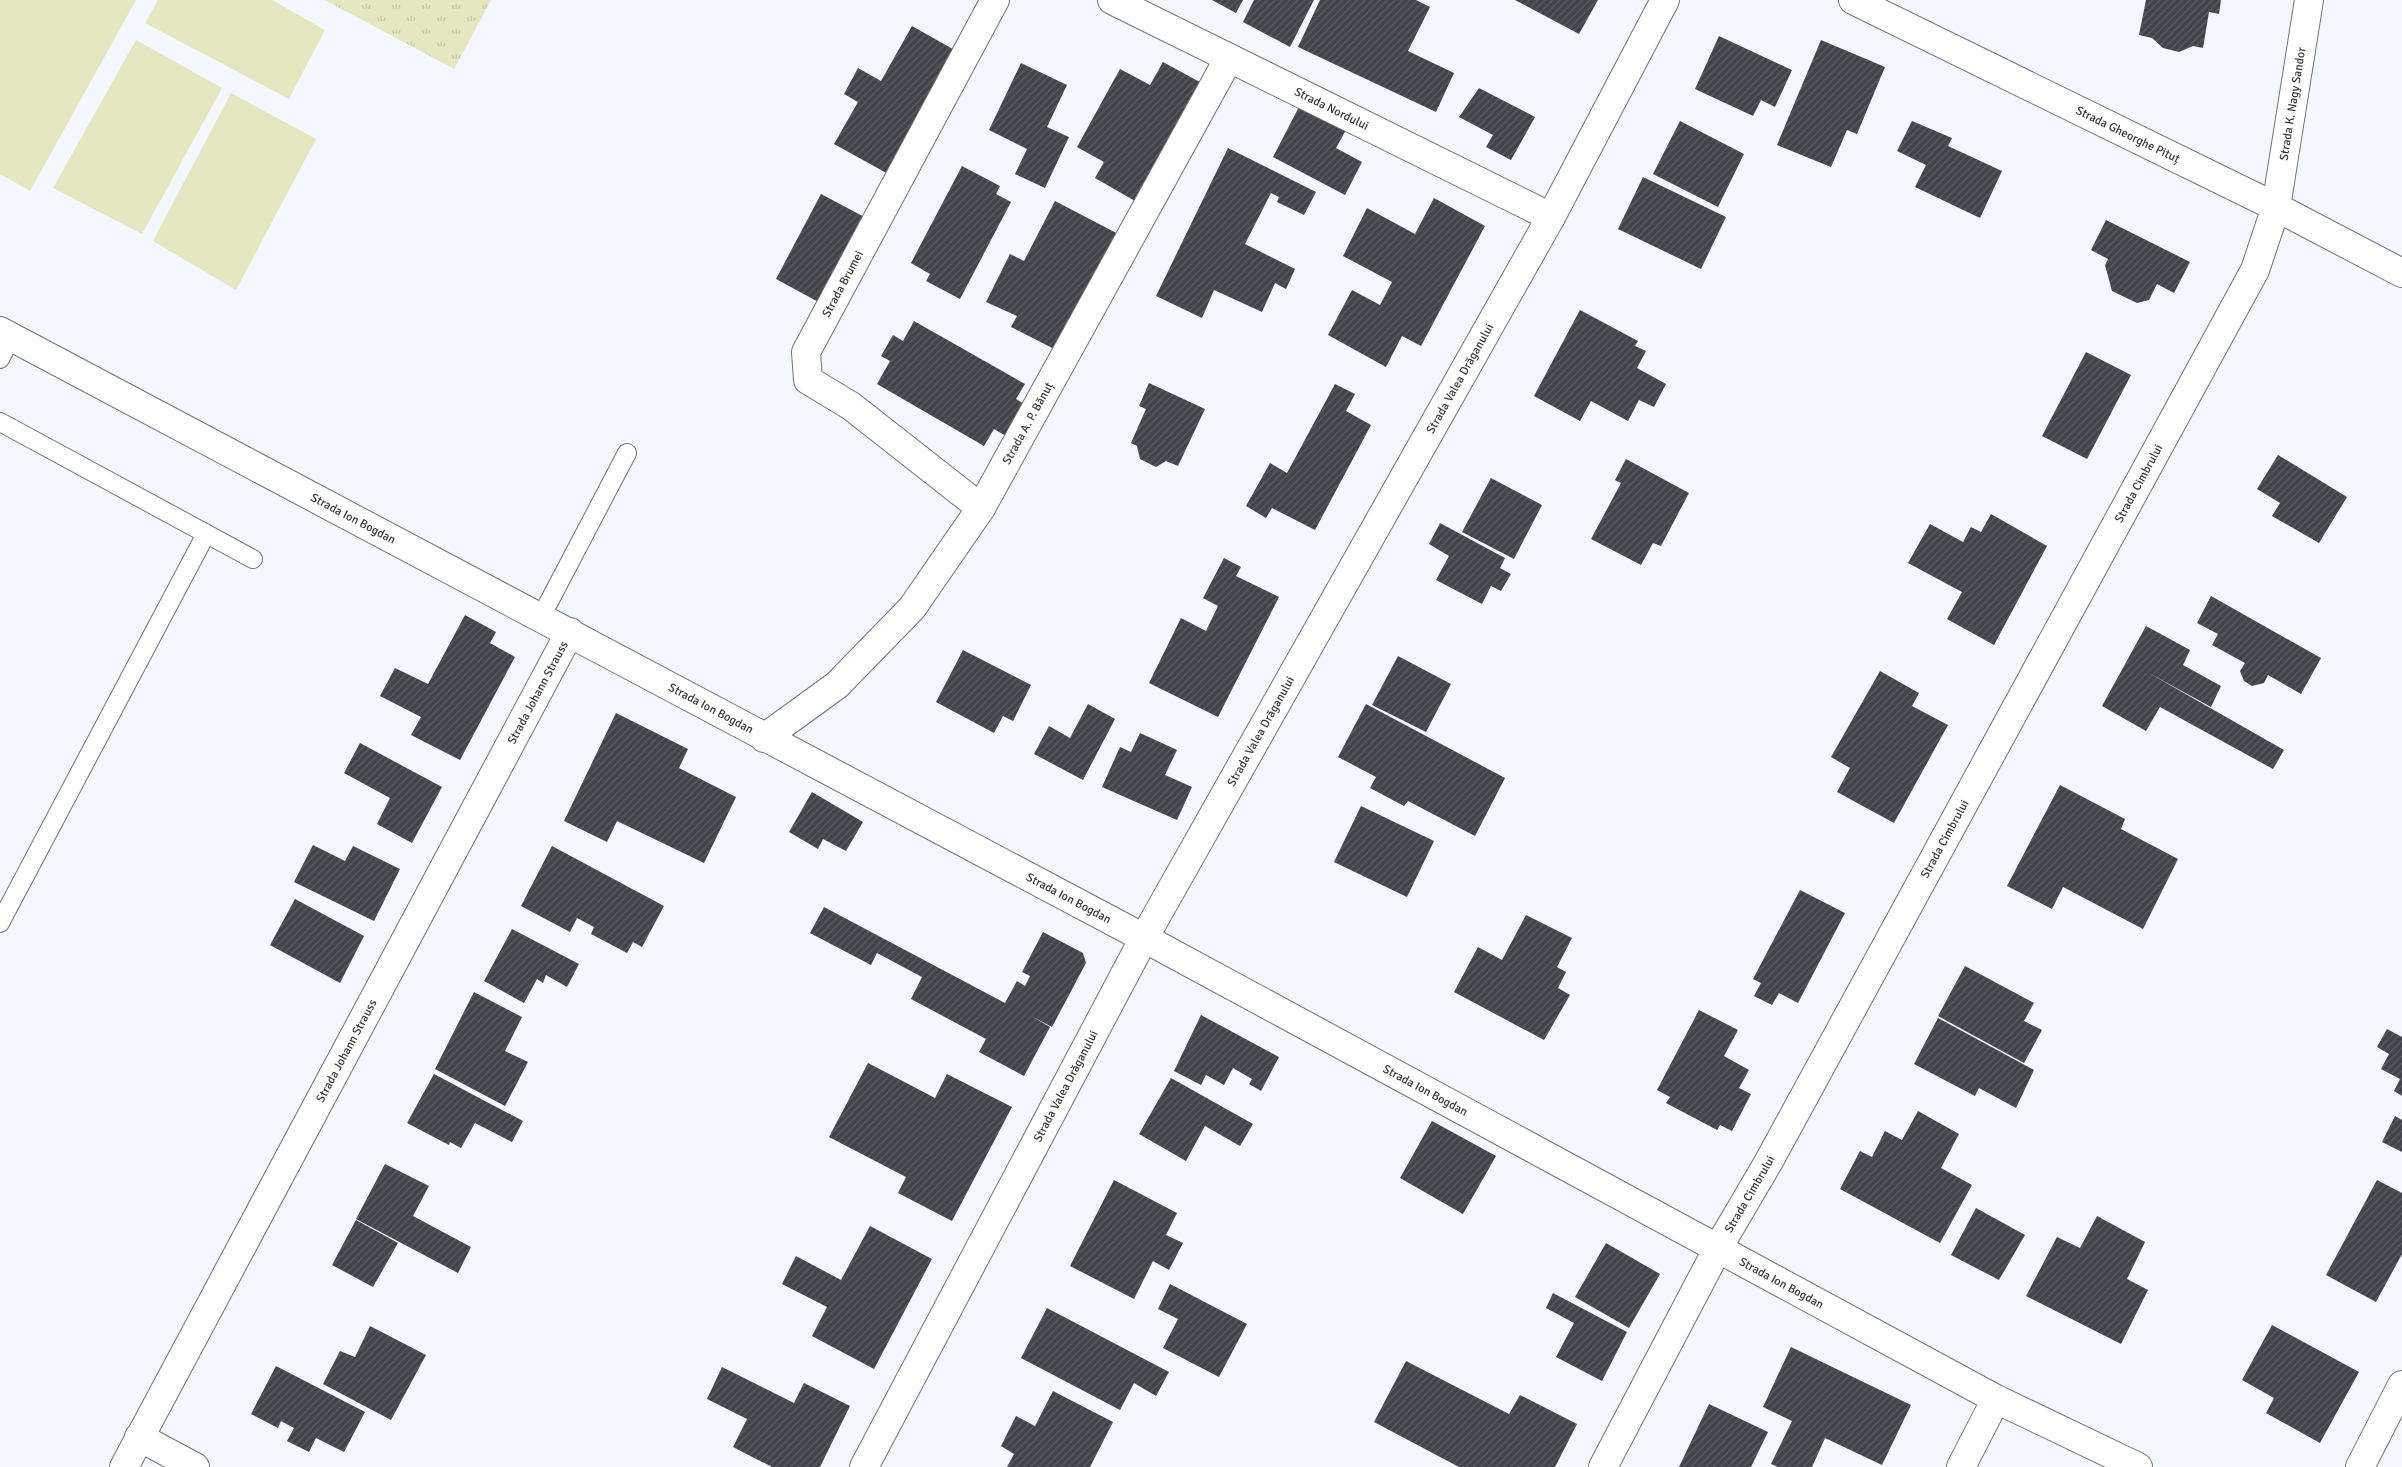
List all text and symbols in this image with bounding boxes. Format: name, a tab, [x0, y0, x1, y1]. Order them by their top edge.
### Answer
street label: Strada K. Nagy Sandor	[2277, 46, 2309, 162]
street label: Strada Nordului	[1292, 84, 1371, 134]
street label: Strada Gheorghe Pituț	[2073, 103, 2182, 167]
street label: Strada Brumei	[819, 248, 867, 320]
street label: Strada Valea Drăganului	[1423, 321, 1497, 436]
street label: Strada A. P. Bănuț	[999, 380, 1057, 467]
street label: Strada Cimbrului	[2112, 442, 2166, 525]
street label: Strada Ion Bogdan	[308, 490, 398, 548]
street label: Strada Johann Strauss	[504, 639, 572, 747]
street label: Strada Valea Drăganului	[1224, 674, 1298, 789]
street label: Strada Ion Bogdan	[666, 680, 756, 737]
street label: Strada Cimbrului	[1918, 797, 1972, 881]
street label: Strada Ion Bogdan	[1023, 870, 1114, 927]
street label: Strada Johann Strauss	[313, 997, 380, 1105]
street label: Strada Valea Drăganului	[1030, 1028, 1102, 1145]
street label: Strada Ion Bogdan	[1380, 1062, 1470, 1120]
street label: Strada Cimbrului	[1722, 1153, 1779, 1236]
street label: Strada Ion Bogdan	[1736, 1254, 1826, 1312]

